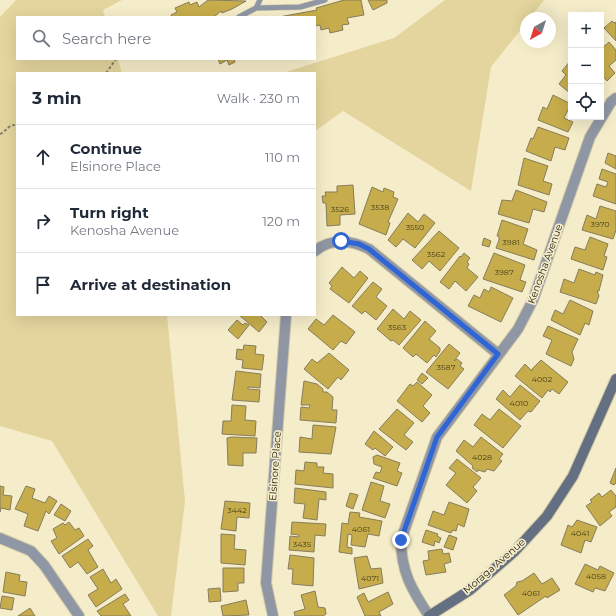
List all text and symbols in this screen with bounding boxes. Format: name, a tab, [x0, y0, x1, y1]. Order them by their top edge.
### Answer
north arrow	[520, 12, 556, 48]
map controls	[568, 12, 604, 120]
button: +	[568, 12, 604, 48]
search box	[16, 16, 316, 60]
icon: search	[30, 27, 52, 49]
text: Search here	[62, 29, 151, 48]
button: −	[568, 48, 604, 84]
button: locate	[568, 84, 604, 120]
text: 3 min	[32, 88, 82, 108]
text: Walk · 230 m	[217, 90, 300, 106]
text: Continue	[70, 139, 142, 158]
icon: ahead	[32, 146, 54, 168]
text: 110 m	[265, 149, 300, 165]
text: Elsinore Place	[70, 158, 161, 174]
house number: 3538	[371, 202, 389, 212]
text: Turn right	[70, 203, 149, 222]
house number: 3526	[331, 204, 349, 214]
icon: right	[32, 210, 54, 232]
text: 120 m	[262, 213, 300, 229]
house number: 3970	[590, 219, 610, 229]
text: Kenosha Avenue	[70, 222, 179, 238]
house number: 3550	[406, 222, 424, 232]
street label: Kenosha Avenue	[525, 222, 565, 306]
route start	[332, 232, 350, 250]
house number: 3981	[502, 237, 520, 247]
house number: 3562	[427, 249, 446, 259]
house number: 3987	[494, 267, 514, 277]
icon: arrive	[32, 274, 54, 296]
text: Arrive at destination	[70, 275, 231, 294]
house number: 3563	[388, 322, 407, 332]
house number: 3587	[437, 362, 456, 372]
house number: 4002	[532, 374, 553, 384]
house number: 4010	[510, 398, 528, 408]
street label: Elsinore Place	[266, 431, 284, 501]
house number: 4028	[472, 452, 492, 462]
house number: 3442	[227, 505, 247, 515]
house number: 4061	[352, 524, 370, 534]
house number: 4041	[571, 528, 589, 538]
route end	[392, 531, 410, 549]
street label: Moraga Avenue	[460, 535, 528, 597]
house number: 3435	[293, 539, 312, 549]
house number: 4058	[586, 571, 606, 581]
house number: 4071	[361, 573, 379, 583]
house number: 4061	[522, 588, 540, 598]

